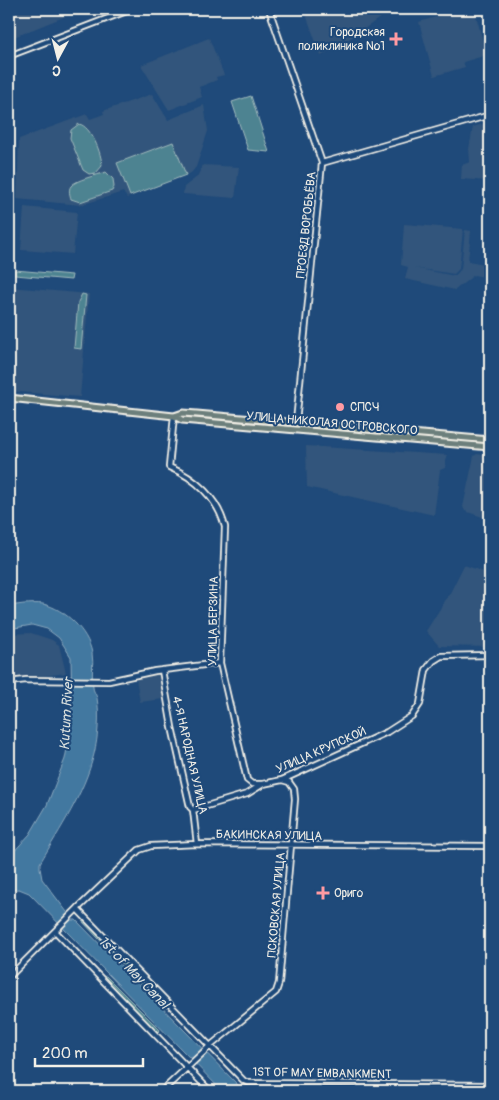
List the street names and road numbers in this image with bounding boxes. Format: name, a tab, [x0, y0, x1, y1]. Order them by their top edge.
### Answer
street label: ПРОЕЗД ВОРОБЬЁВА	[292, 171, 320, 279]
street label: УЛИЦА НИКОЛАЯ ОСТРОВСКОГО	[246, 409, 419, 438]
street label: УЛИЦА БЕРЗИНА	[205, 576, 222, 666]
street label: 4-Я НАРОДНАЯ УЛИЦА	[169, 695, 210, 816]
street label: УЛИЦА КРУПСКОЙ	[274, 724, 369, 777]
street label: БАКИНСКАЯ УЛИЦА	[216, 827, 322, 844]
street label: ПСКОВСКАЯ УЛИЦА	[264, 852, 289, 958]
street label: 1ST OF MAY EMBANKMENT	[252, 1065, 392, 1082]

